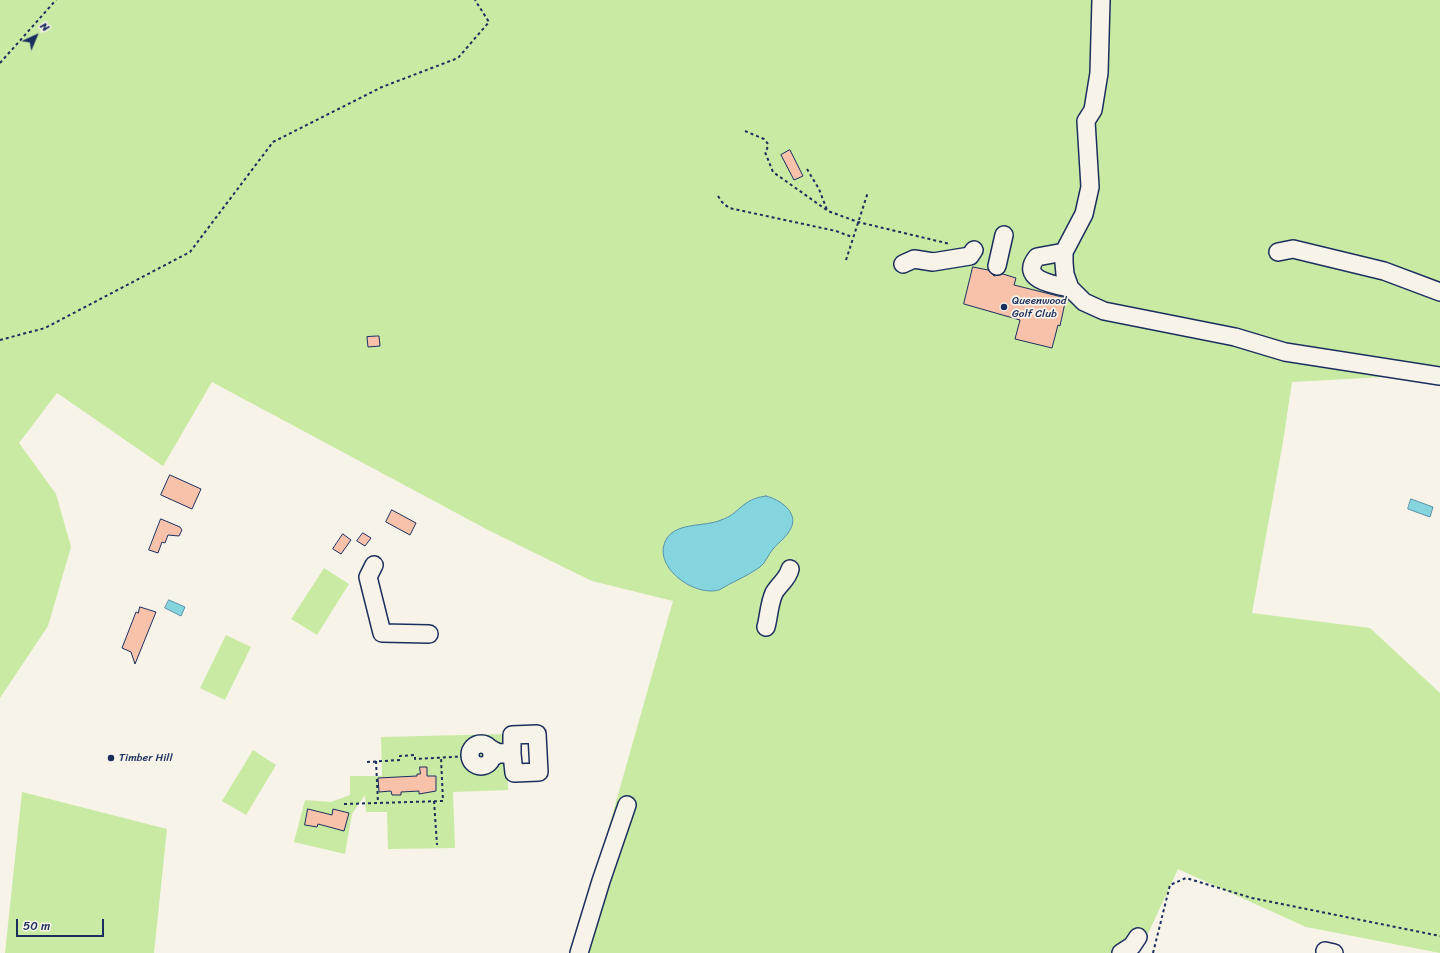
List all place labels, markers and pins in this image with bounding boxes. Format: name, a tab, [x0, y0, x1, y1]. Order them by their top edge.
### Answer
place label: Queenwood Golf Club	[1012, 294, 1066, 320]
marker: Queenwood Golf Club	[999, 302, 1009, 312]
place label: Timber Hill	[119, 751, 173, 765]
marker: Timber Hill	[106, 753, 116, 763]

